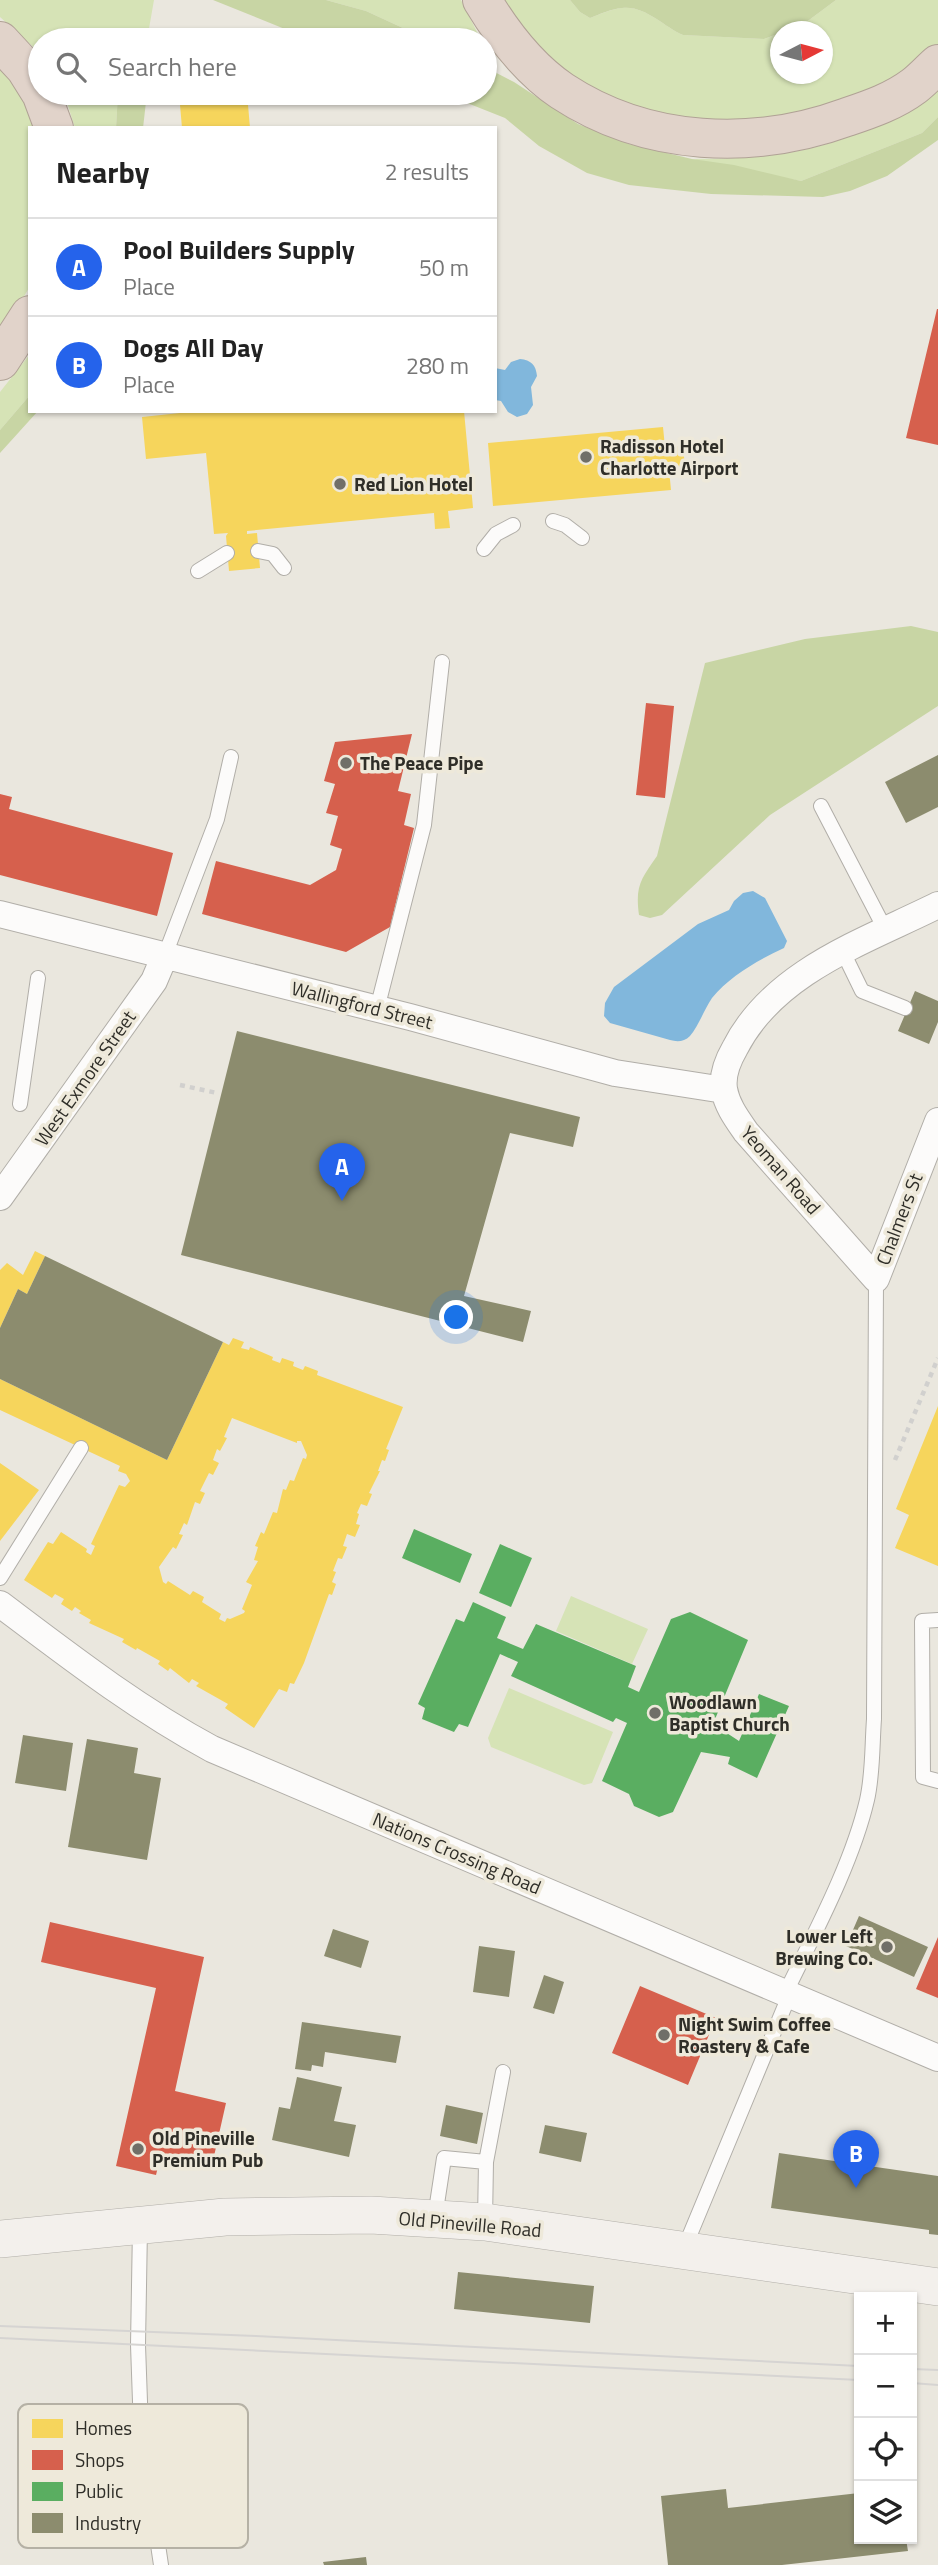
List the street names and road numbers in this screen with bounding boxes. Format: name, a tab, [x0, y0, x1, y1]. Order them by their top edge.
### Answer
street label: Wallingford Street	[288, 973, 436, 1036]
street label: West Exmore Street	[27, 1004, 143, 1152]
street label: Yeoman Road	[735, 1119, 828, 1220]
street label: Chalmers St	[868, 1168, 929, 1269]
street label: Nations Crossing Road	[369, 1804, 546, 1901]
street label: Old Pineville Road	[397, 2203, 543, 2244]

